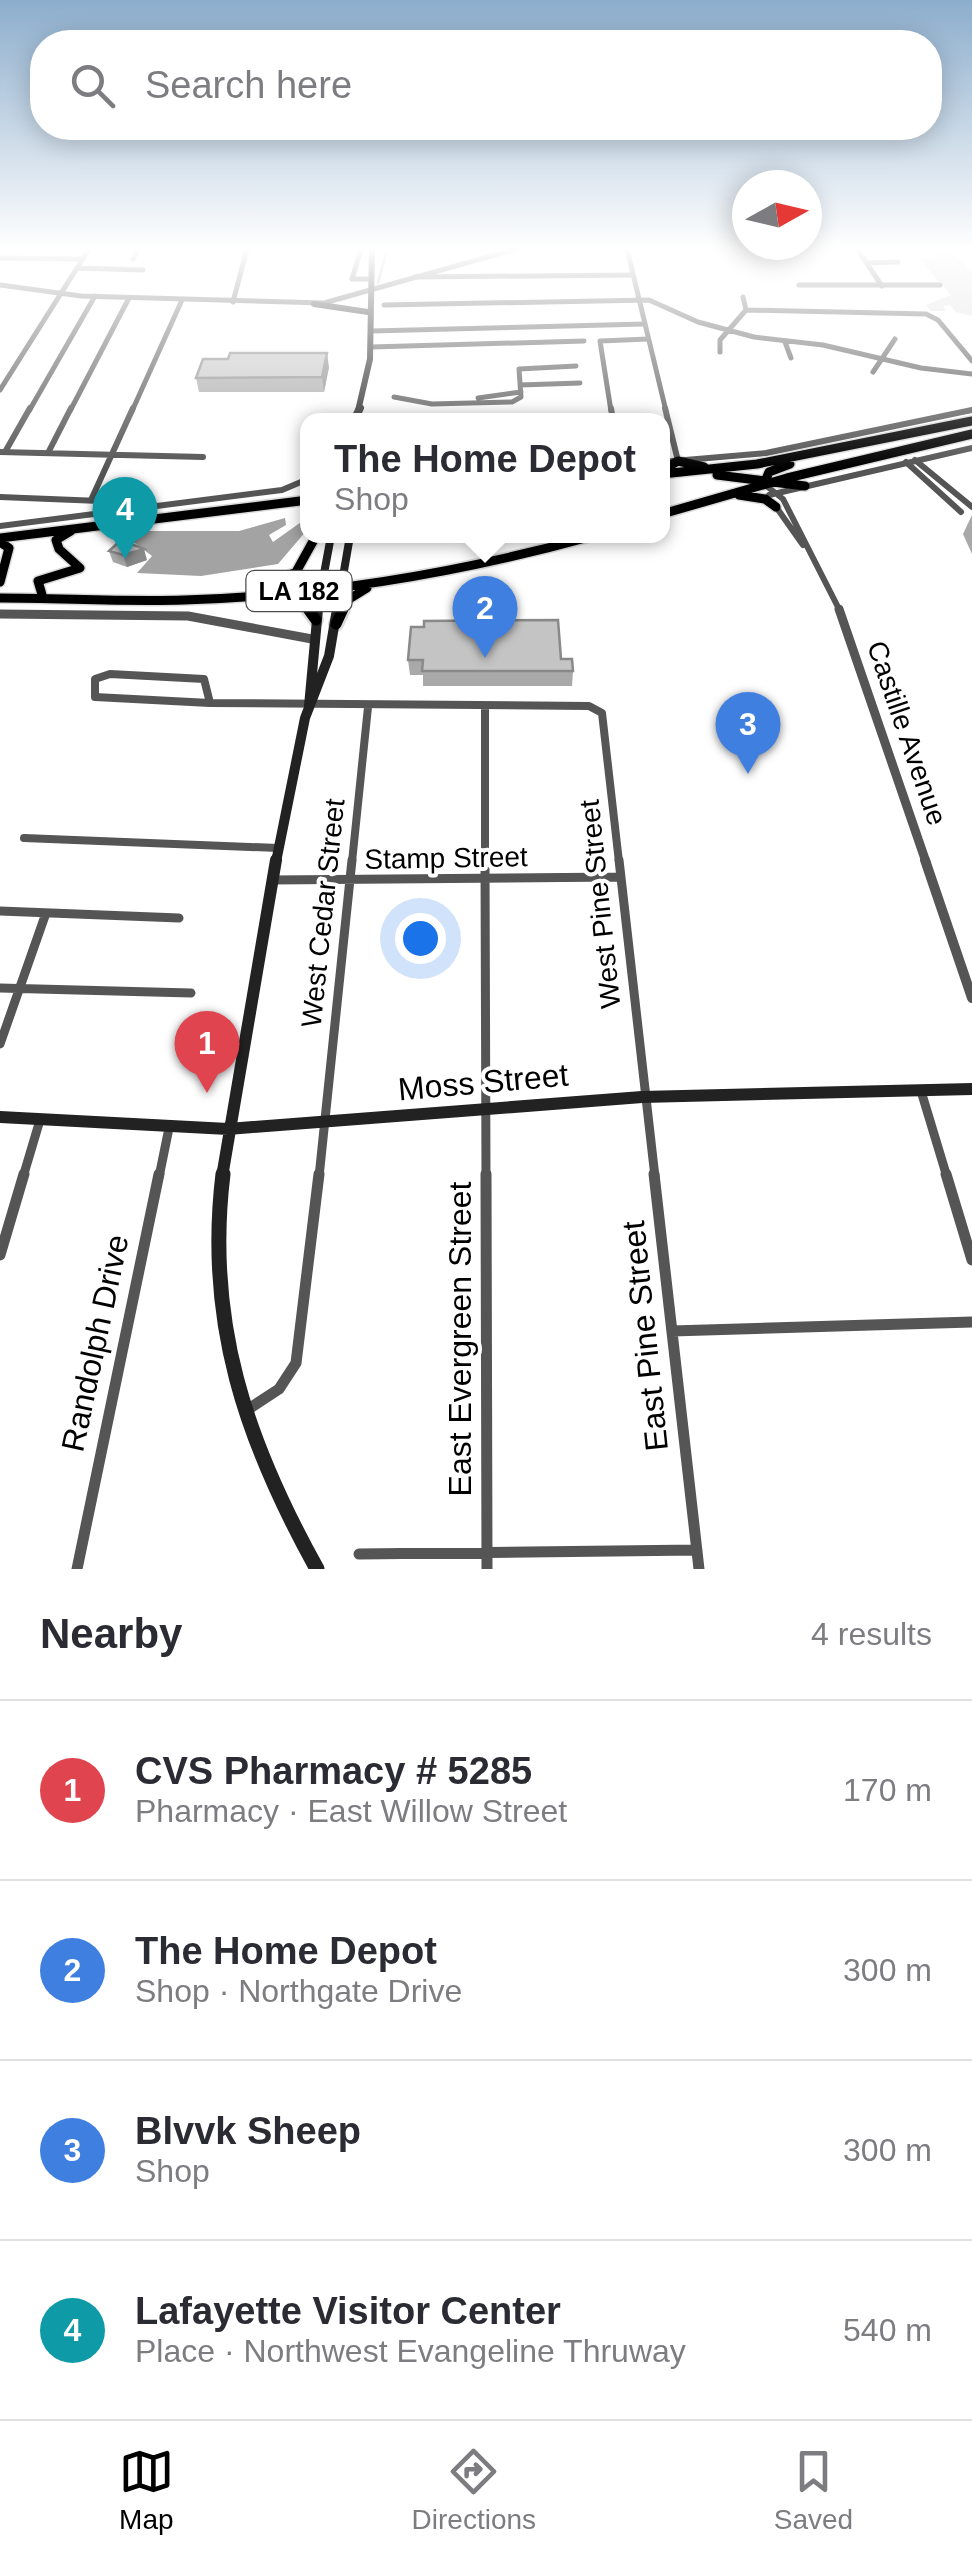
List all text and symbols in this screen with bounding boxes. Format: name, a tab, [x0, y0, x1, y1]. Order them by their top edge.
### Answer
search box	[30, 30, 942, 140]
icon: search	[65, 58, 120, 113]
text: Search here	[145, 64, 352, 106]
north arrow	[732, 170, 822, 260]
popup	[300, 413, 670, 543]
text: The Home Depot	[334, 438, 636, 480]
pin: 4	[92, 476, 158, 559]
text: Shop	[334, 481, 409, 517]
road number: LA 182	[246, 571, 352, 611]
pin: 2	[452, 576, 518, 658]
street label: Castille Avenue	[861, 637, 953, 829]
pin: 3	[716, 692, 780, 774]
street label: West Cedar Street	[296, 797, 350, 1029]
street label: West Pine Street	[574, 798, 626, 1010]
street label: Stamp Street	[364, 841, 528, 875]
your location	[395, 913, 446, 964]
pin: 1	[174, 1010, 240, 1093]
street label: Moss Street	[396, 1057, 570, 1107]
street label: East Evergreen Street	[442, 1181, 478, 1496]
street label: East Pine Street	[615, 1219, 675, 1453]
street label: Randolph Drive	[54, 1231, 136, 1455]
text: Nearby	[40, 1610, 182, 1657]
text: 4 results	[811, 1616, 932, 1652]
text: CVS Pharmacy # 5285	[135, 1750, 532, 1792]
text: 1	[64, 1772, 81, 1808]
text: 170 m	[843, 1772, 932, 1808]
text: Pharmacy · East Willow Street	[135, 1793, 567, 1829]
text: The Home Depot	[135, 1930, 437, 1972]
text: 2	[64, 1952, 81, 1988]
text: 300 m	[843, 1952, 932, 1988]
text: Shop · Northgate Drive	[135, 1973, 462, 2009]
text: Blvvk Sheep	[135, 2110, 361, 2152]
text: 3	[64, 2132, 81, 2168]
text: 300 m	[843, 2132, 932, 2168]
text: Shop	[135, 2153, 210, 2189]
text: Lafayette Visitor Center	[135, 2290, 561, 2332]
text: 4	[64, 2312, 81, 2348]
text: 540 m	[843, 2312, 932, 2348]
text: Place · Northwest Evangeline Thruway	[135, 2333, 686, 2369]
tab: Map	[119, 2444, 174, 2536]
tab: Directions	[412, 2444, 536, 2536]
tab: Saved	[774, 2444, 853, 2536]

